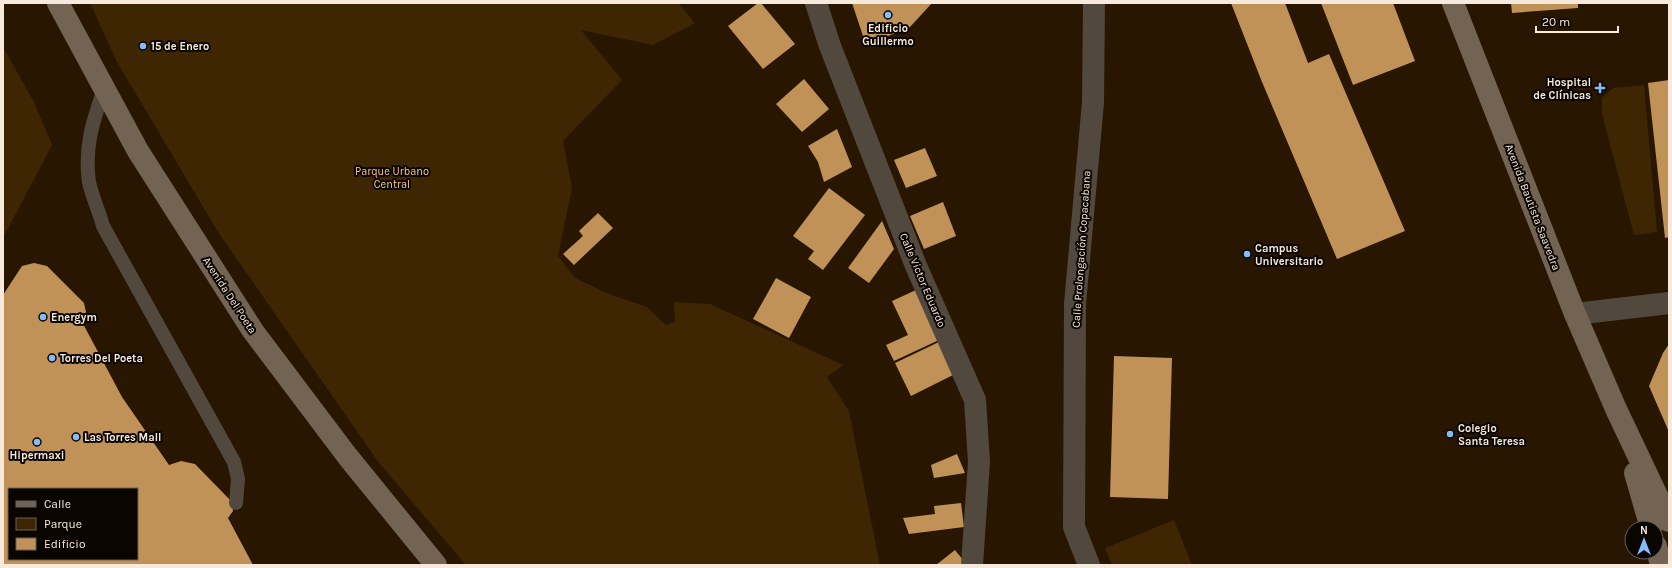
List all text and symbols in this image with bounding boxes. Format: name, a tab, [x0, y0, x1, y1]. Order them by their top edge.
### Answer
scale bar	[1536, 8, 1618, 34]
marker: Edificio Guillermo	[883, 10, 893, 20]
text: 20 m	[1542, 15, 1570, 29]
place label: Edificio Guillermo	[862, 22, 914, 48]
place label: 15 de Enero	[151, 40, 209, 53]
marker: 15 de Enero	[138, 41, 148, 51]
place label: Hospital de Clínicas	[1533, 76, 1591, 102]
marker: Hospital de Clínicas	[1594, 82, 1606, 94]
street label: Avenida Bautista Saavedra	[1502, 142, 1563, 272]
park label: Parque Urbano Central	[355, 165, 429, 191]
street label: Calle Prolongación Copacabana	[1070, 170, 1093, 328]
street label: Calle Victor Eduardo	[897, 231, 948, 329]
place label: Campus Universitario	[1255, 242, 1323, 268]
marker: Campus Universitario	[1242, 249, 1252, 259]
street label: Avenida Del Poeta	[200, 254, 259, 336]
place label: Energym	[51, 311, 97, 324]
marker: Energym	[38, 312, 48, 322]
place label: Torres Del Poeta	[60, 352, 143, 365]
marker: Torres Del Poeta	[47, 353, 57, 363]
place label: Colegio Santa Teresa	[1458, 422, 1525, 448]
marker: Colegio Santa Teresa	[1445, 429, 1455, 439]
place label: Las Torres Mall	[84, 431, 161, 444]
marker: Las Torres Mall	[71, 432, 81, 442]
marker: Hipermaxi	[32, 437, 42, 447]
place label: Hipermaxi	[10, 449, 64, 462]
legend	[8, 488, 138, 560]
text: Calle	[44, 497, 71, 511]
text: Parque	[44, 517, 82, 531]
north arrow	[1624, 520, 1664, 560]
text: N	[1640, 524, 1648, 537]
text: Edificio	[44, 537, 85, 551]

